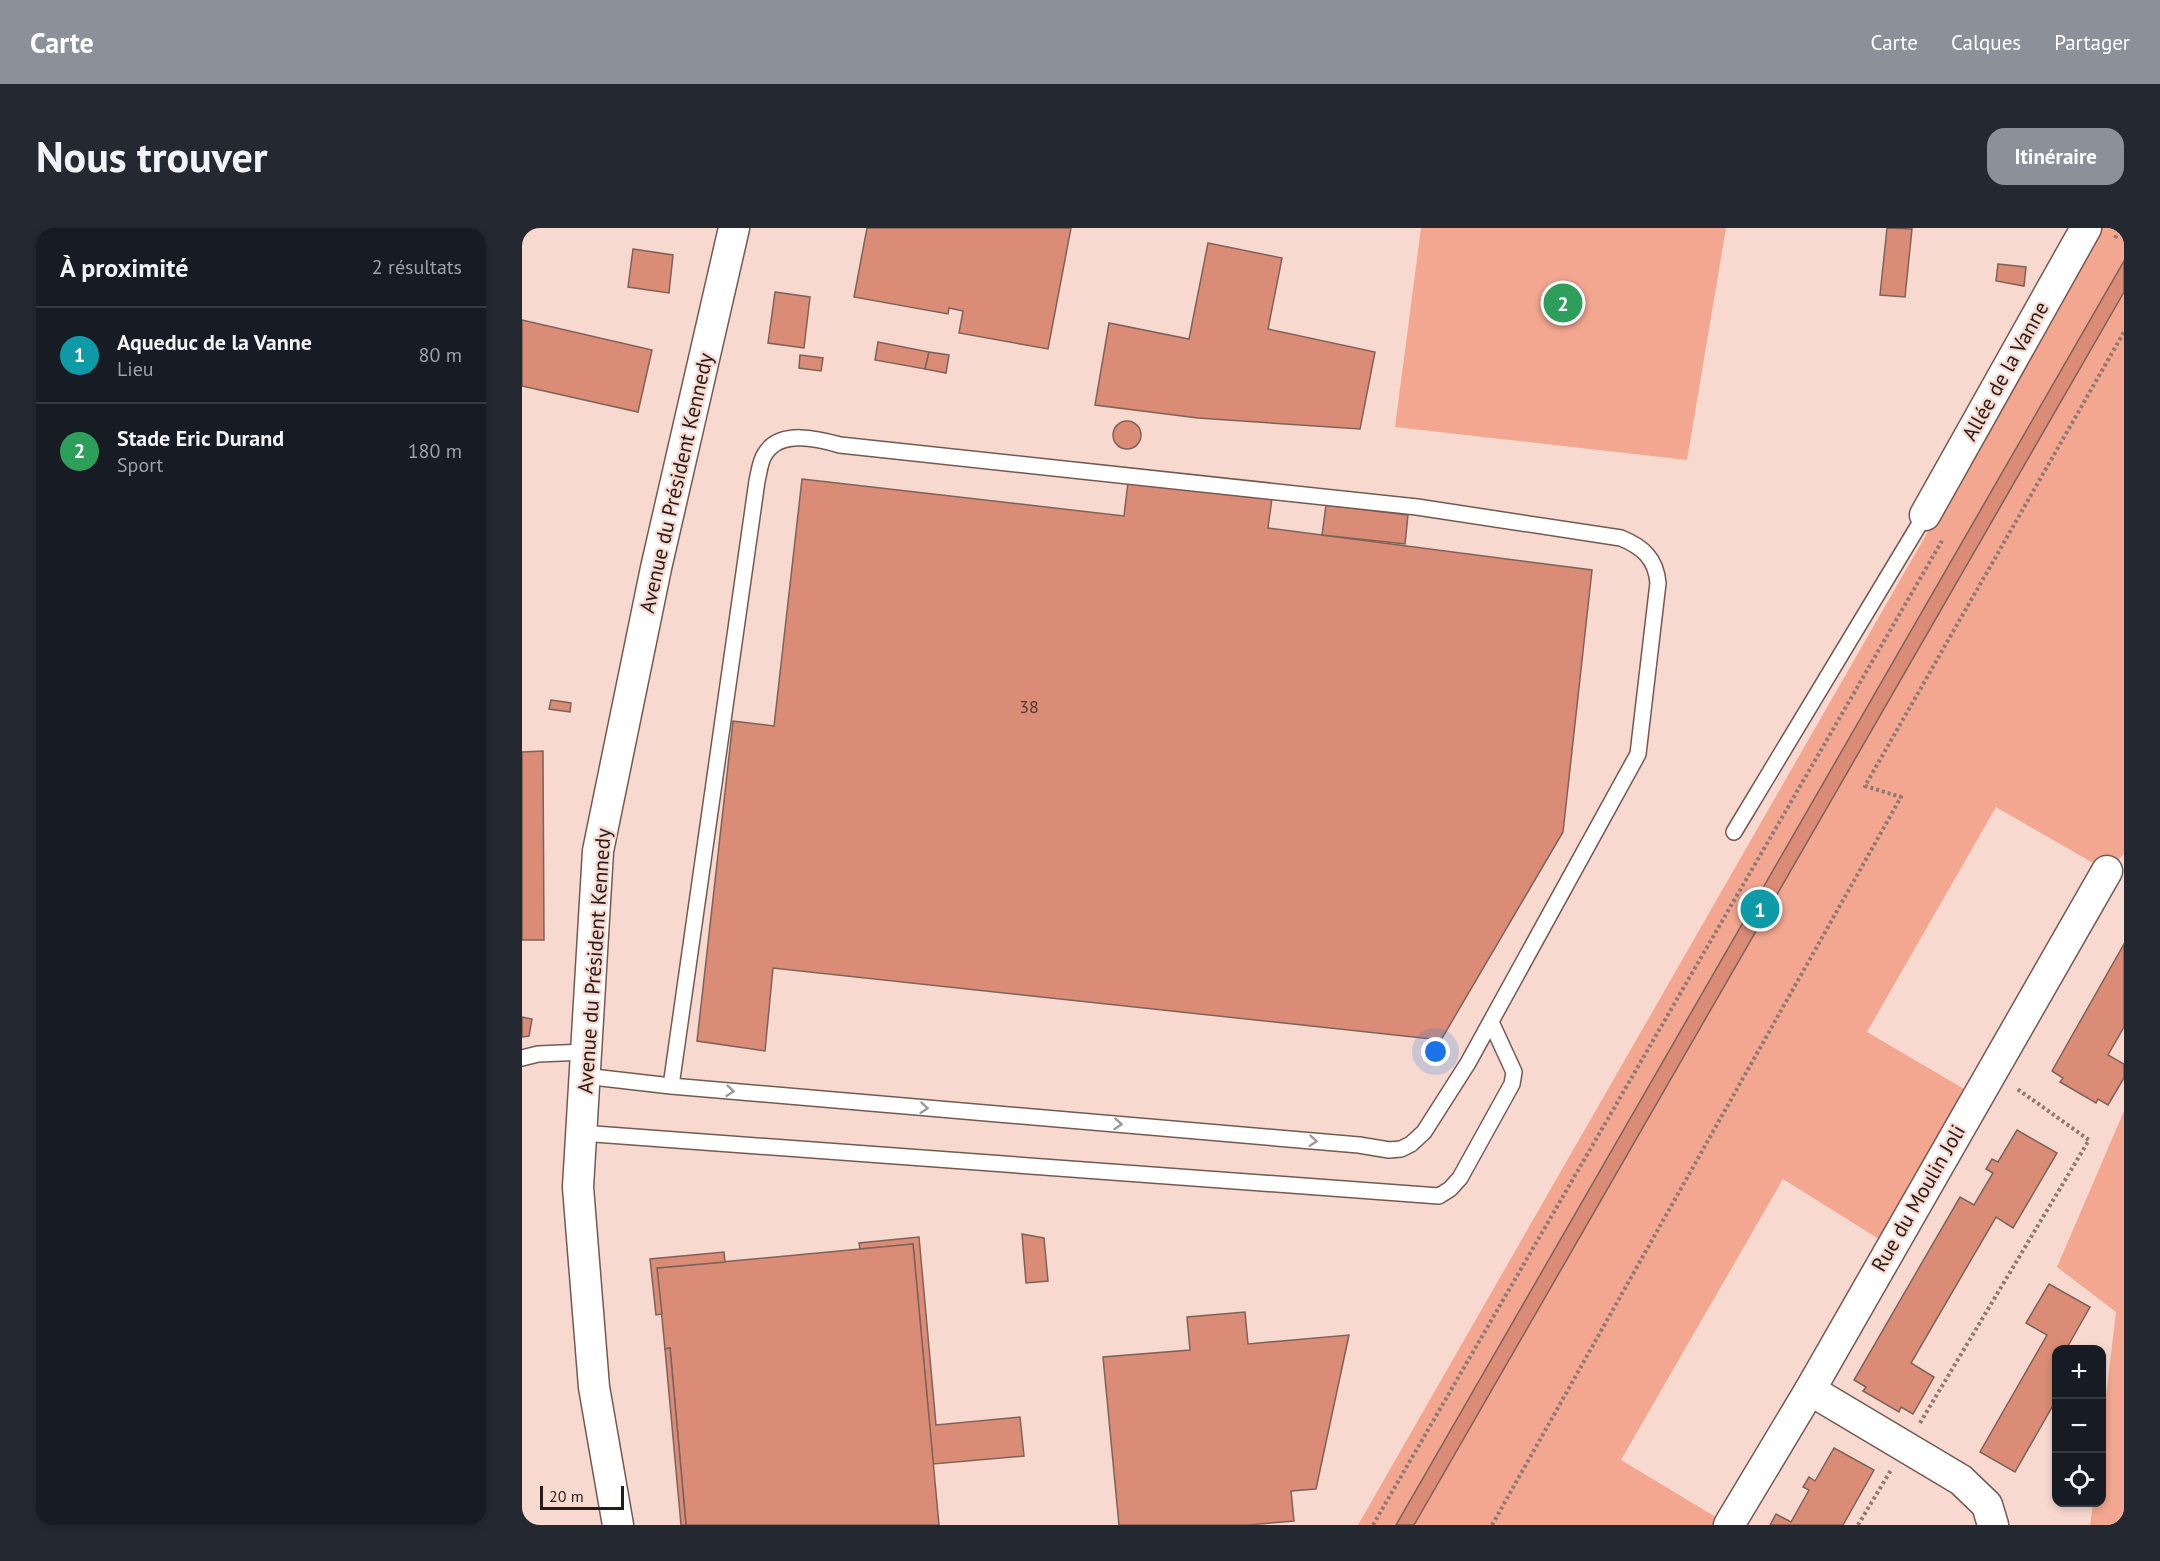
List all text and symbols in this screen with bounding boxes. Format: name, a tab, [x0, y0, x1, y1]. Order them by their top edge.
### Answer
text: Carte	[30, 24, 94, 61]
text: Carte	[1871, 29, 1918, 56]
text: Calques	[1951, 29, 2021, 56]
text: Partager	[2054, 29, 2130, 56]
button: Itinéraire	[1987, 128, 2124, 185]
text: Nous trouver	[36, 129, 267, 184]
text: À proximité	[60, 251, 188, 284]
text: 2 résultats	[372, 254, 462, 280]
pin: 2	[1544, 280, 1582, 326]
street label: Allée de la Vanne	[1956, 297, 2054, 445]
text: Aqueduc de la Vanne	[117, 328, 312, 356]
text: 1	[74, 342, 85, 368]
text: 80 m	[419, 342, 462, 368]
street label: Avenue du Président Kennedy	[633, 350, 719, 616]
text: Lieu	[117, 356, 154, 382]
text: Stade Eric Durand	[117, 424, 284, 452]
text: 2	[74, 438, 85, 464]
text: 180 m	[408, 438, 462, 464]
text: Sport	[117, 452, 163, 478]
house number: 38	[1019, 695, 1039, 718]
street label: Avenue du Président Kennedy	[571, 827, 617, 1095]
pin: 1	[1740, 886, 1780, 932]
your location	[1421, 1037, 1450, 1066]
one-way arrow	[725, 1084, 734, 1097]
one-way arrow	[920, 1101, 929, 1114]
one-way arrow	[1114, 1117, 1123, 1130]
street label: Rue du Moulin Joli	[1865, 1120, 1971, 1276]
one-way arrow	[1308, 1134, 1317, 1147]
map controls	[2052, 1345, 2106, 1507]
button: +	[2052, 1345, 2106, 1399]
button: −	[2052, 1399, 2106, 1453]
button: locate	[2052, 1453, 2106, 1507]
scale bar	[540, 1483, 624, 1510]
text: 20 m	[549, 1486, 584, 1506]

